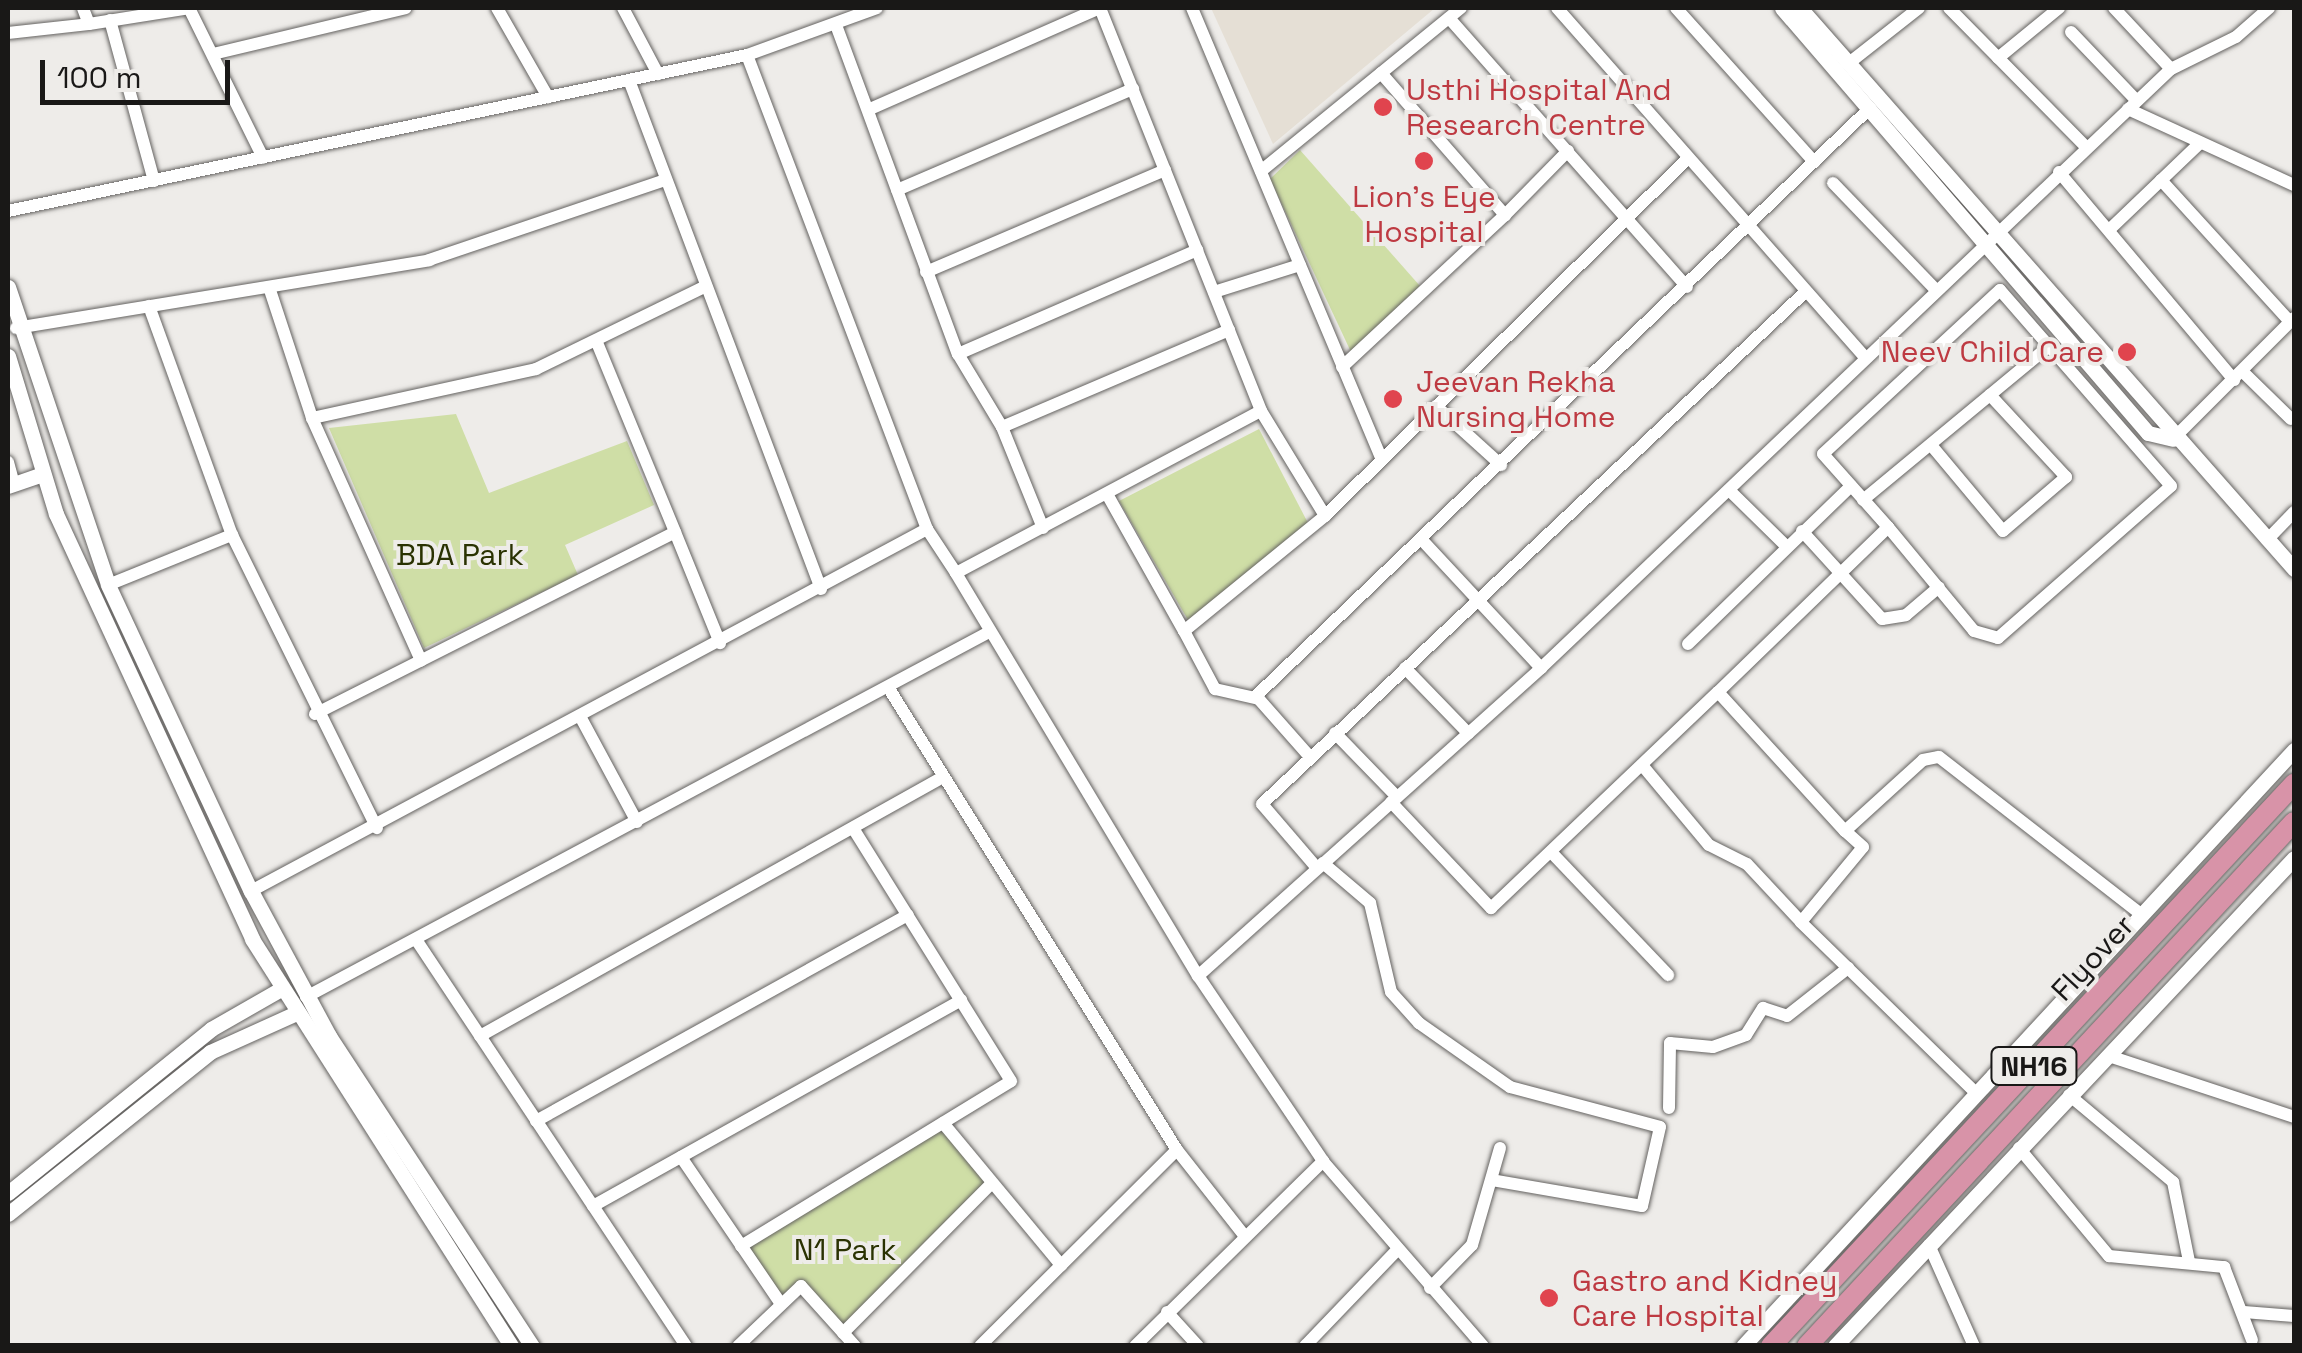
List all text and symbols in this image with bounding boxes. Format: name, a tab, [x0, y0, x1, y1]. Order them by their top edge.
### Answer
scale bar	[45, 40, 235, 102]
text: 100 m	[57, 58, 142, 97]
place label: Usthi Hospital And Research Centre	[1406, 72, 1672, 142]
marker: Usthi Hospital And Research Centre	[1370, 94, 1396, 120]
marker: Lion's Eye Hospital	[1411, 148, 1437, 174]
place label: Lion's Eye Hospital	[1352, 179, 1496, 250]
place label: Neev Child Care	[1881, 334, 2104, 370]
marker: Neev Child Care	[2114, 339, 2140, 365]
place label: Jeevan Rekha Nursing Home	[1416, 364, 1616, 434]
marker: Jeevan Rekha Nursing Home	[1380, 386, 1406, 412]
park label: BDA Park	[396, 537, 524, 573]
street label: Flyover	[2044, 908, 2142, 1008]
road number: NH16	[1989, 1043, 2079, 1089]
park label: N1 Park	[794, 1232, 896, 1268]
place label: Gastro and Kidney Care Hospital	[1572, 1263, 1837, 1334]
marker: Gastro and Kidney Care Hospital	[1536, 1285, 1562, 1311]

